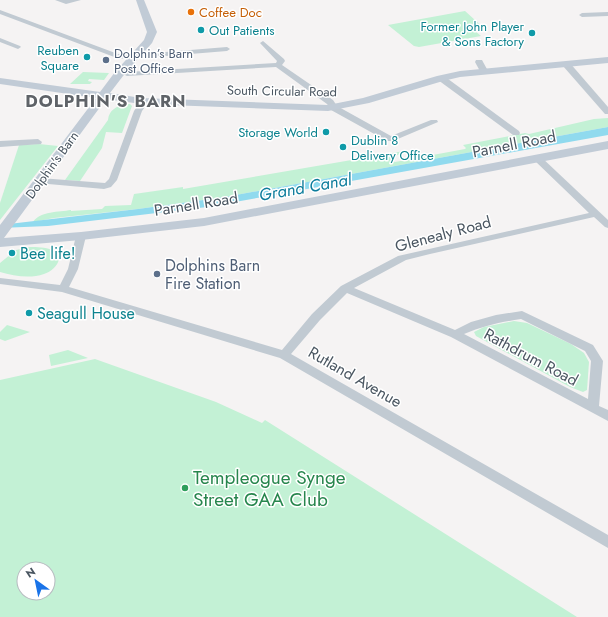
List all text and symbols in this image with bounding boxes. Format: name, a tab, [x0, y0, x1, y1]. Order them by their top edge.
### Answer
place label: Coffee Doc	[199, 3, 262, 22]
marker: Coffee Doc	[186, 7, 196, 17]
place label: Former John Player & Sons Factory	[420, 17, 525, 51]
place label: Out Patients	[209, 21, 274, 40]
marker: Out Patients	[196, 25, 206, 35]
marker: Former John Player & Sons Factory	[527, 28, 537, 38]
place label: Reuben Square	[37, 41, 79, 75]
place label: Dolphin’s Barn Post Office	[114, 44, 193, 78]
marker: Reuben Square	[82, 52, 92, 62]
marker: Dolphin’s Barn Post Office	[101, 55, 111, 65]
street label: South Circular Road	[227, 81, 337, 101]
district label: DOLPHIN'S BARN	[25, 89, 187, 113]
place label: Storage World	[238, 123, 318, 142]
street label: Parnell Road	[470, 125, 558, 163]
street label: Dolphin's Barn	[21, 127, 83, 203]
marker: Storage World	[321, 127, 331, 137]
place label: Dublin 8 Delivery Office	[351, 131, 434, 165]
marker: Dublin 8 Delivery Office	[338, 142, 348, 152]
water label: Grand Canal	[257, 167, 354, 207]
street label: Parnell Road	[152, 186, 240, 222]
street label: Glenealy Road	[392, 210, 494, 258]
place label: Bee life!	[20, 242, 76, 265]
marker: Bee life!	[7, 248, 17, 258]
place label: Dolphins Barn Fire Station	[165, 254, 260, 295]
marker: Dolphins Barn Fire Station	[152, 269, 162, 279]
place label: Seagull House	[37, 302, 135, 325]
marker: Seagull House	[24, 308, 34, 318]
street label: Rathdrum Road	[480, 323, 582, 391]
street label: Rutland Avenue	[304, 341, 406, 413]
place label: Templeogue Synge Street GAA Club	[193, 464, 346, 513]
marker: Templeogue Synge Street GAA Club	[180, 483, 190, 493]
north arrow	[16, 561, 56, 601]
text: N	[23, 564, 39, 582]

